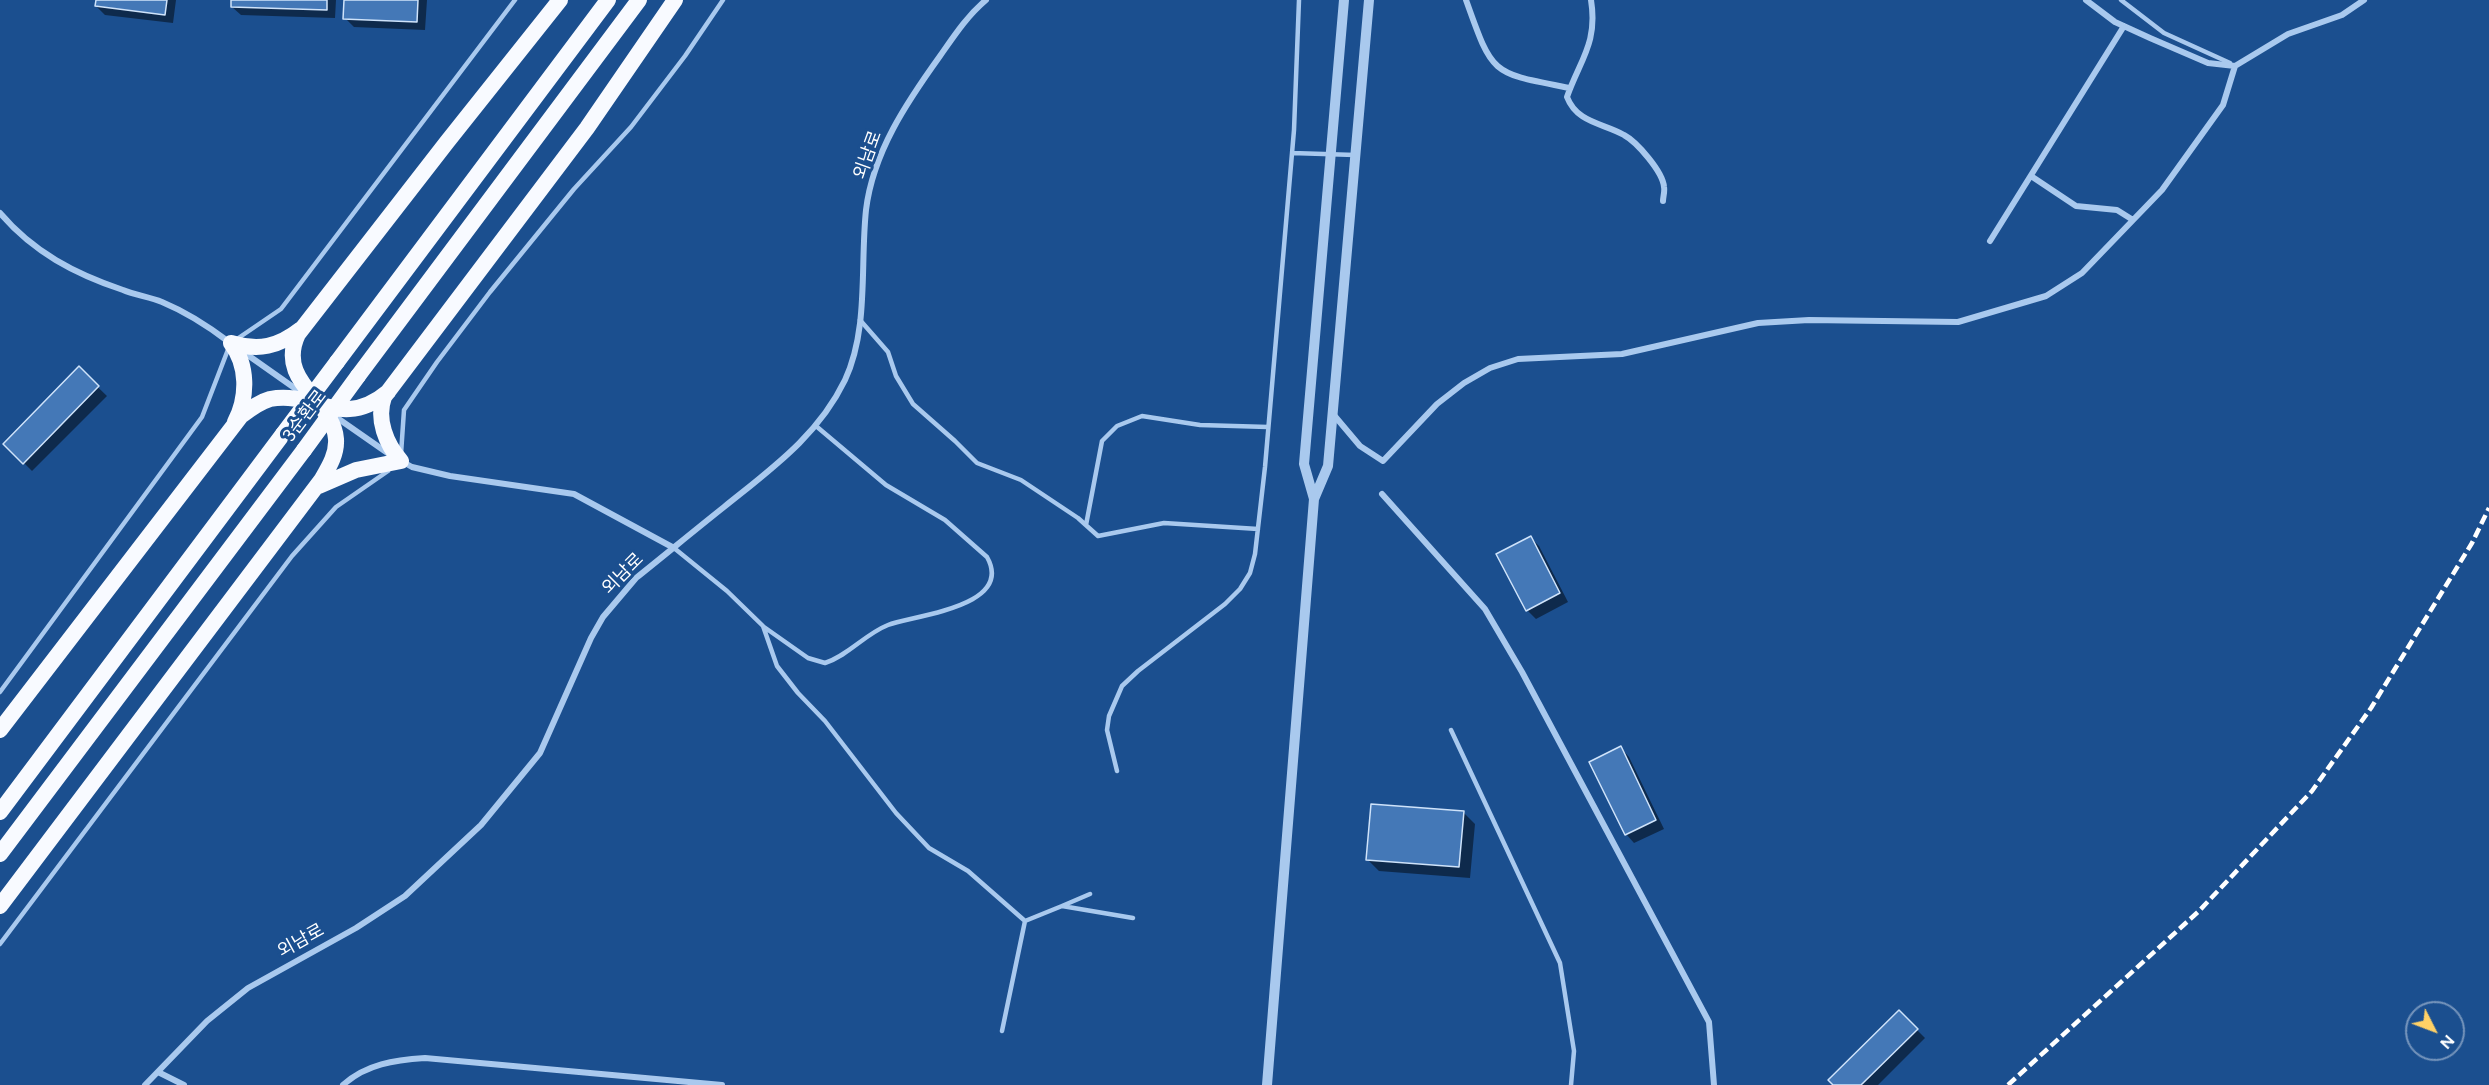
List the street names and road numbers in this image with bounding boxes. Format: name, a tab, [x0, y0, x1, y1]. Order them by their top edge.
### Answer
street label: 외남로	[849, 128, 887, 182]
street label: 3순환로	[278, 386, 332, 446]
street label: 외남로	[598, 549, 648, 599]
street label: 외남로	[274, 920, 328, 962]

